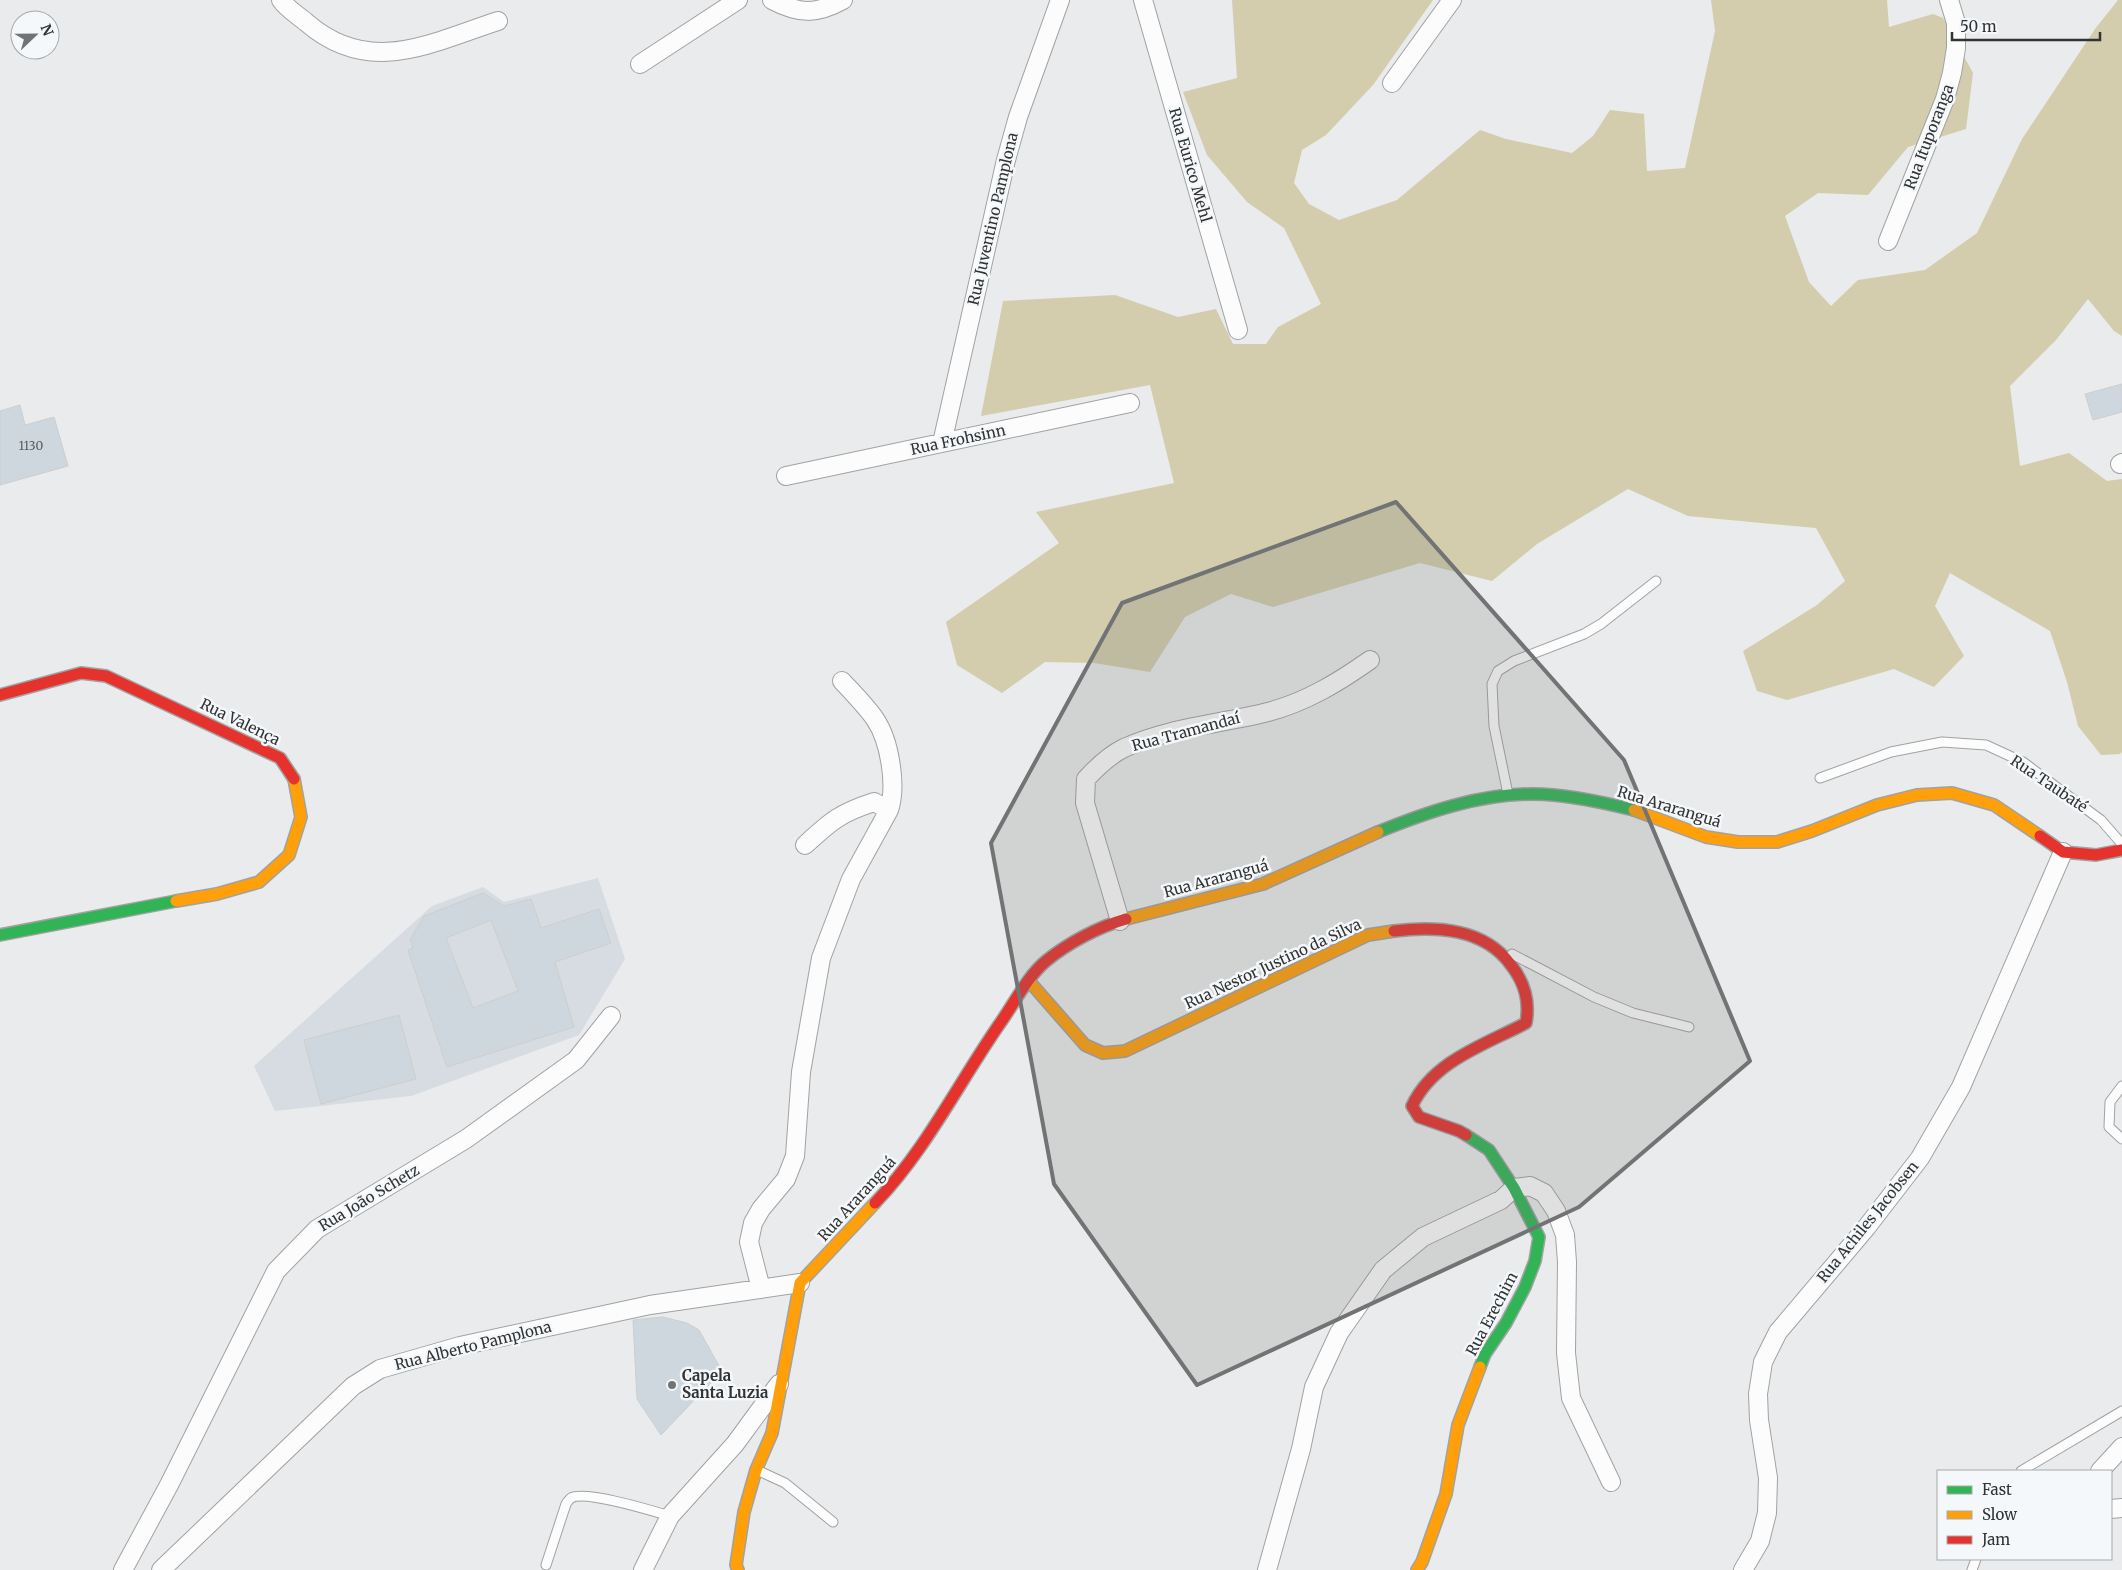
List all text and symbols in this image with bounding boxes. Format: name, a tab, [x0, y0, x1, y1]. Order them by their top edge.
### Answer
north arrow	[10, 10, 60, 60]
scale bar	[1952, 10, 2100, 42]
text: 50 m	[1960, 17, 1997, 36]
text: N	[37, 22, 57, 39]
street label: Rua Ituporanga	[1900, 81, 1957, 192]
street label: Rua Eurico Mehl	[1165, 105, 1216, 225]
street label: Rua Juventino Pamplona	[963, 131, 1022, 307]
street label: Rua Frohsinn	[909, 420, 1007, 459]
house number: 1130	[19, 438, 44, 453]
street label: Rua Valença	[197, 694, 283, 749]
street label: Rua Tramandaí	[1130, 708, 1243, 755]
street label: Rua Taubaté	[2007, 751, 2092, 816]
street label: Rua Araranguá	[1615, 782, 1723, 831]
street label: Rua Araranguá	[1161, 855, 1270, 902]
street label: Rua Nestor Justino da Silva	[1182, 914, 1364, 1013]
street label: Rua Araranguá	[814, 1152, 900, 1245]
street label: Rua Achiles Jacobsen	[1813, 1157, 1923, 1286]
street label: Rua João Schetz	[315, 1160, 422, 1235]
street label: Rua Erechim	[1462, 1269, 1522, 1359]
street label: Rua Alberto Pamplona	[393, 1317, 553, 1374]
place label: Capela Santa Luzia	[682, 1366, 769, 1402]
marker: Capela Santa Luzia	[666, 1379, 678, 1391]
legend	[1937, 1470, 2112, 1560]
text: Fast	[1982, 1480, 2012, 1499]
text: Slow	[1982, 1505, 2017, 1524]
text: Jam	[1981, 1530, 2010, 1549]

